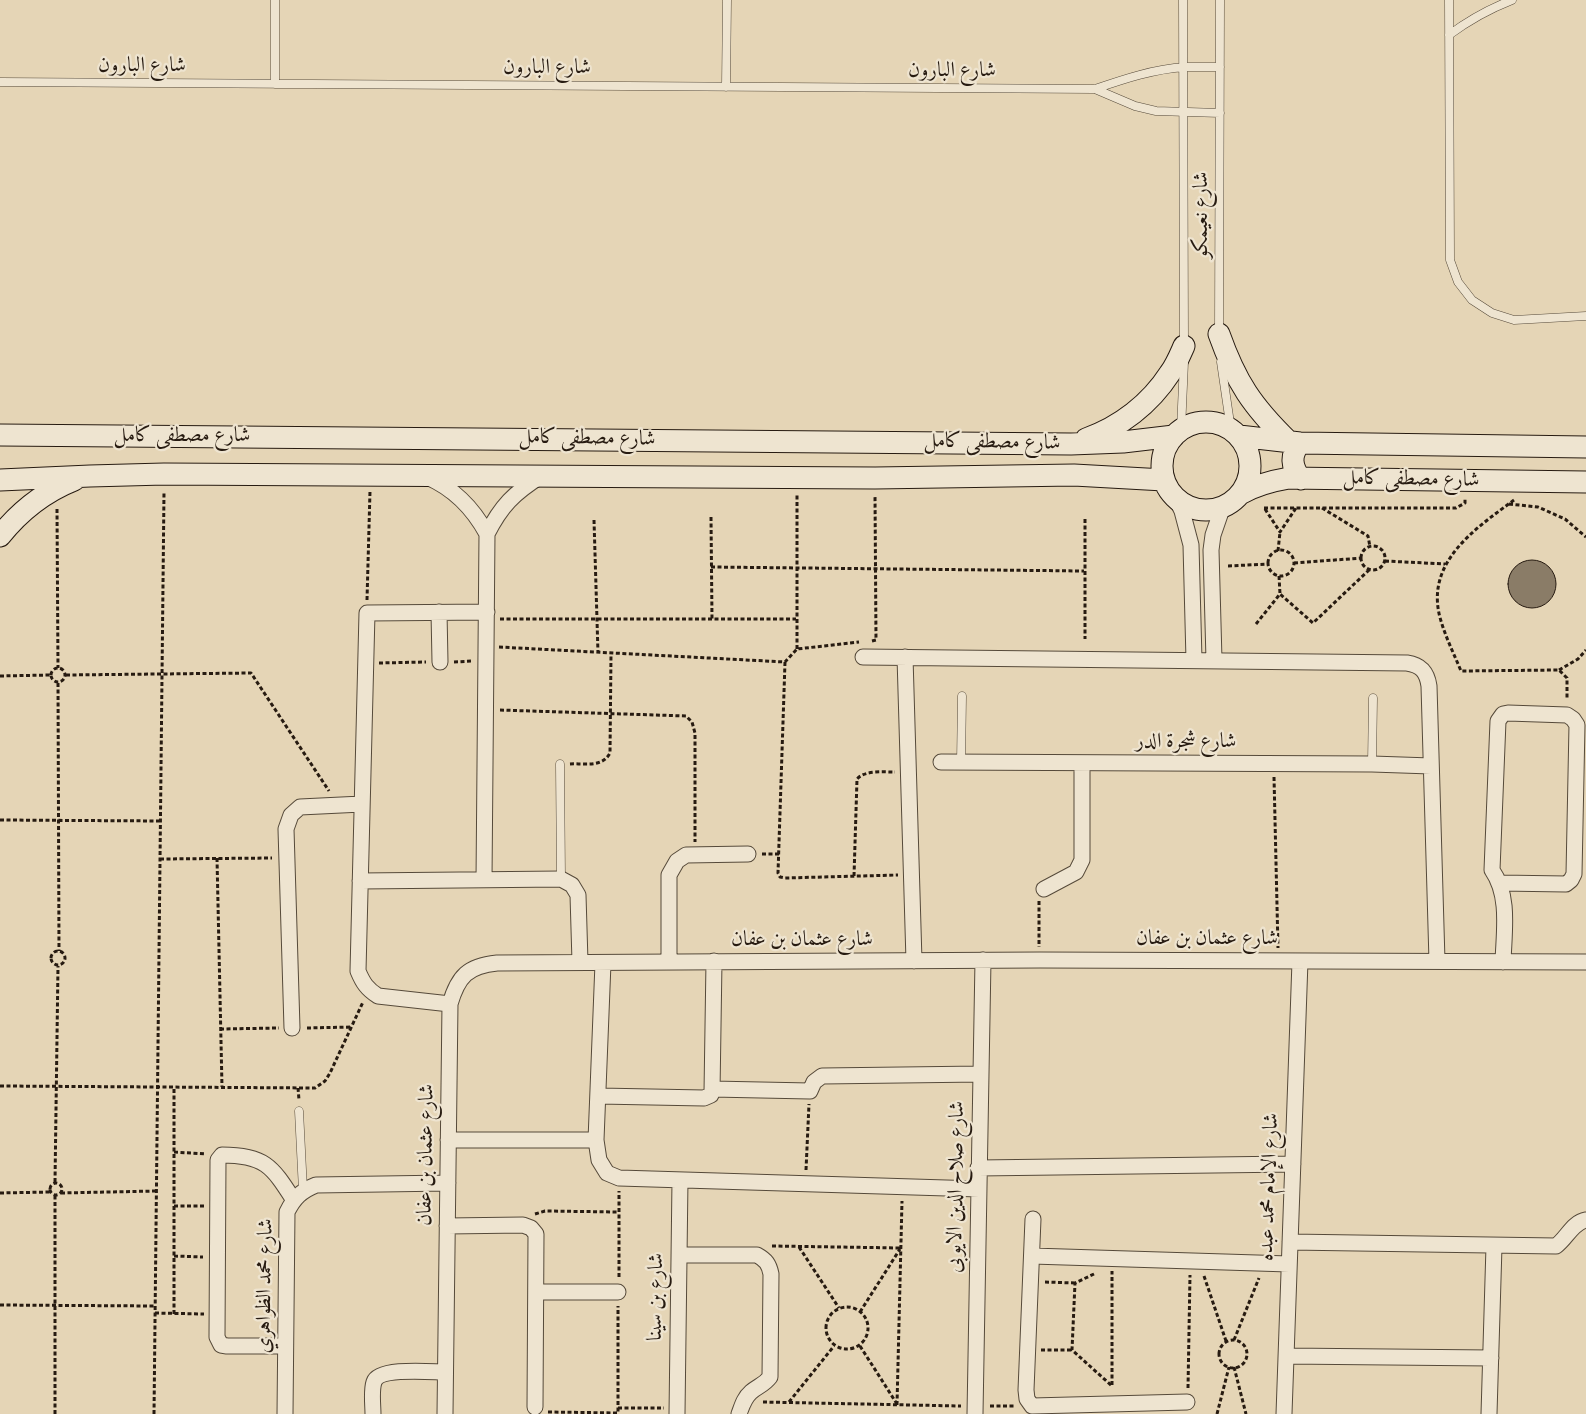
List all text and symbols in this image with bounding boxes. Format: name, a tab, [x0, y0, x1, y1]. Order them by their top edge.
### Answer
street label: شارع البارون	[98, 53, 186, 79]
street label: شارع البارون	[503, 55, 591, 81]
street label: شارع البارون	[908, 58, 996, 84]
street label: شارع نعيمكو	[1189, 172, 1215, 258]
street label: شارع مصطفى كامل	[113, 423, 251, 449]
street label: شارع مصطفى كامل	[518, 425, 656, 453]
street label: شارع مصطفى كامل	[923, 429, 1061, 457]
street label: شارع مصطفى كامل	[1342, 466, 1480, 494]
street label: شارع شجرة الدر	[1135, 729, 1237, 755]
street label: شارع عثمان بن عفان	[1136, 926, 1278, 952]
street label: شارع عثمان بن عفان	[731, 927, 873, 953]
street label: شارع عثمان بن عفان	[413, 1084, 441, 1226]
street label: شارع صلاح الدين الايوبى	[943, 1101, 971, 1273]
street label: شارع الإمام محمد عبده	[1255, 1112, 1285, 1262]
street label: شارع محمد الظواهري	[252, 1218, 280, 1354]
street label: شارع بن سينا	[644, 1253, 670, 1341]

